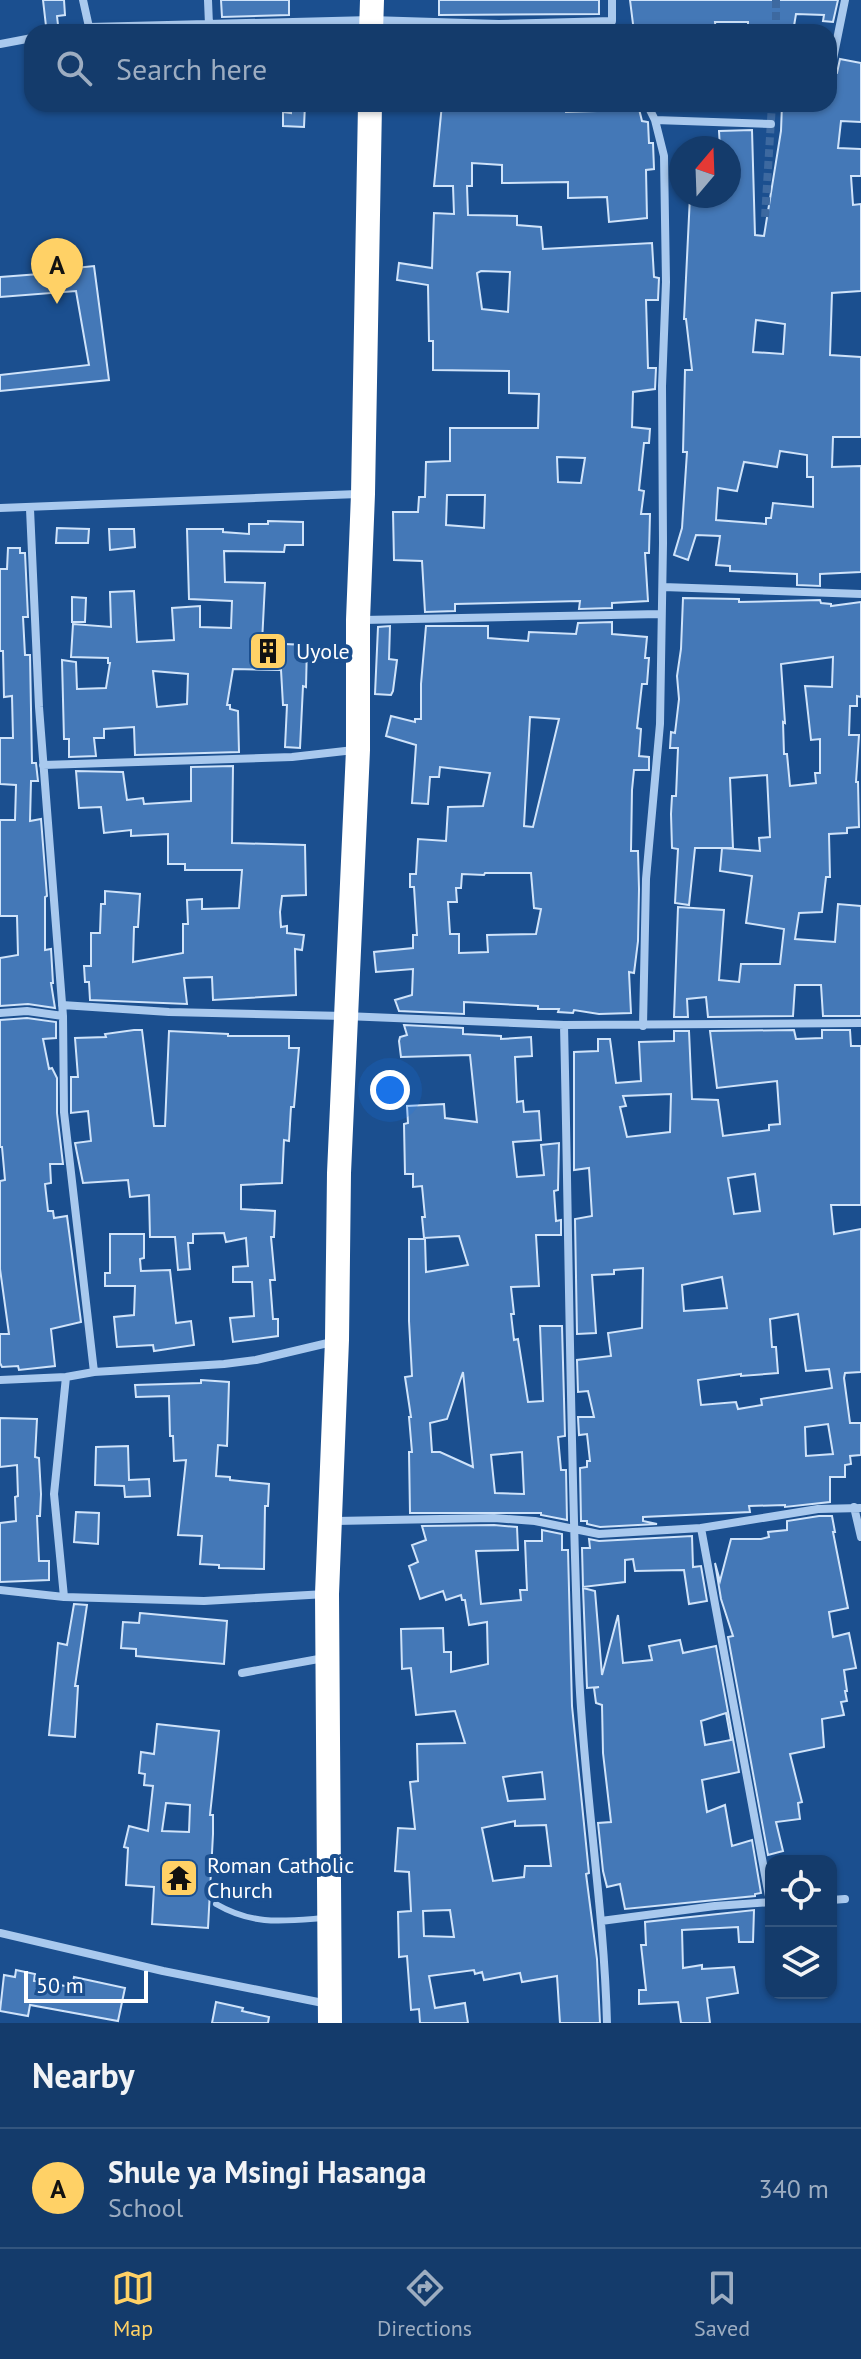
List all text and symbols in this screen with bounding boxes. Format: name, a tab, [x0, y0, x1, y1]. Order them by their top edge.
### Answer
search box	[24, 24, 837, 112]
icon: search	[52, 46, 96, 90]
text: Search here	[116, 49, 267, 88]
north arrow	[669, 136, 741, 208]
pin: A	[31, 238, 83, 304]
building icon: Uyole	[247, 630, 289, 672]
place label: Uyole	[296, 637, 350, 665]
your location	[370, 1070, 410, 1110]
place label: Roman Catholic Church	[207, 1851, 354, 1904]
map controls	[765, 1855, 837, 1999]
button: locate	[765, 1855, 837, 1927]
temple icon: Roman Catholic Church	[158, 1857, 200, 1899]
button: layers	[765, 1927, 837, 1999]
scale bar	[24, 1967, 148, 2003]
text: 50 m	[36, 1971, 84, 1999]
text: Nearby	[32, 2053, 134, 2097]
text: Shule ya Msingi Hasanga	[108, 2152, 426, 2191]
text: A	[50, 2172, 66, 2205]
text: 340 m	[758, 2172, 829, 2205]
text: School	[108, 2191, 183, 2224]
tab: Map	[111, 2266, 155, 2342]
tab: Directions	[377, 2266, 472, 2342]
tab: Saved	[694, 2266, 750, 2342]

